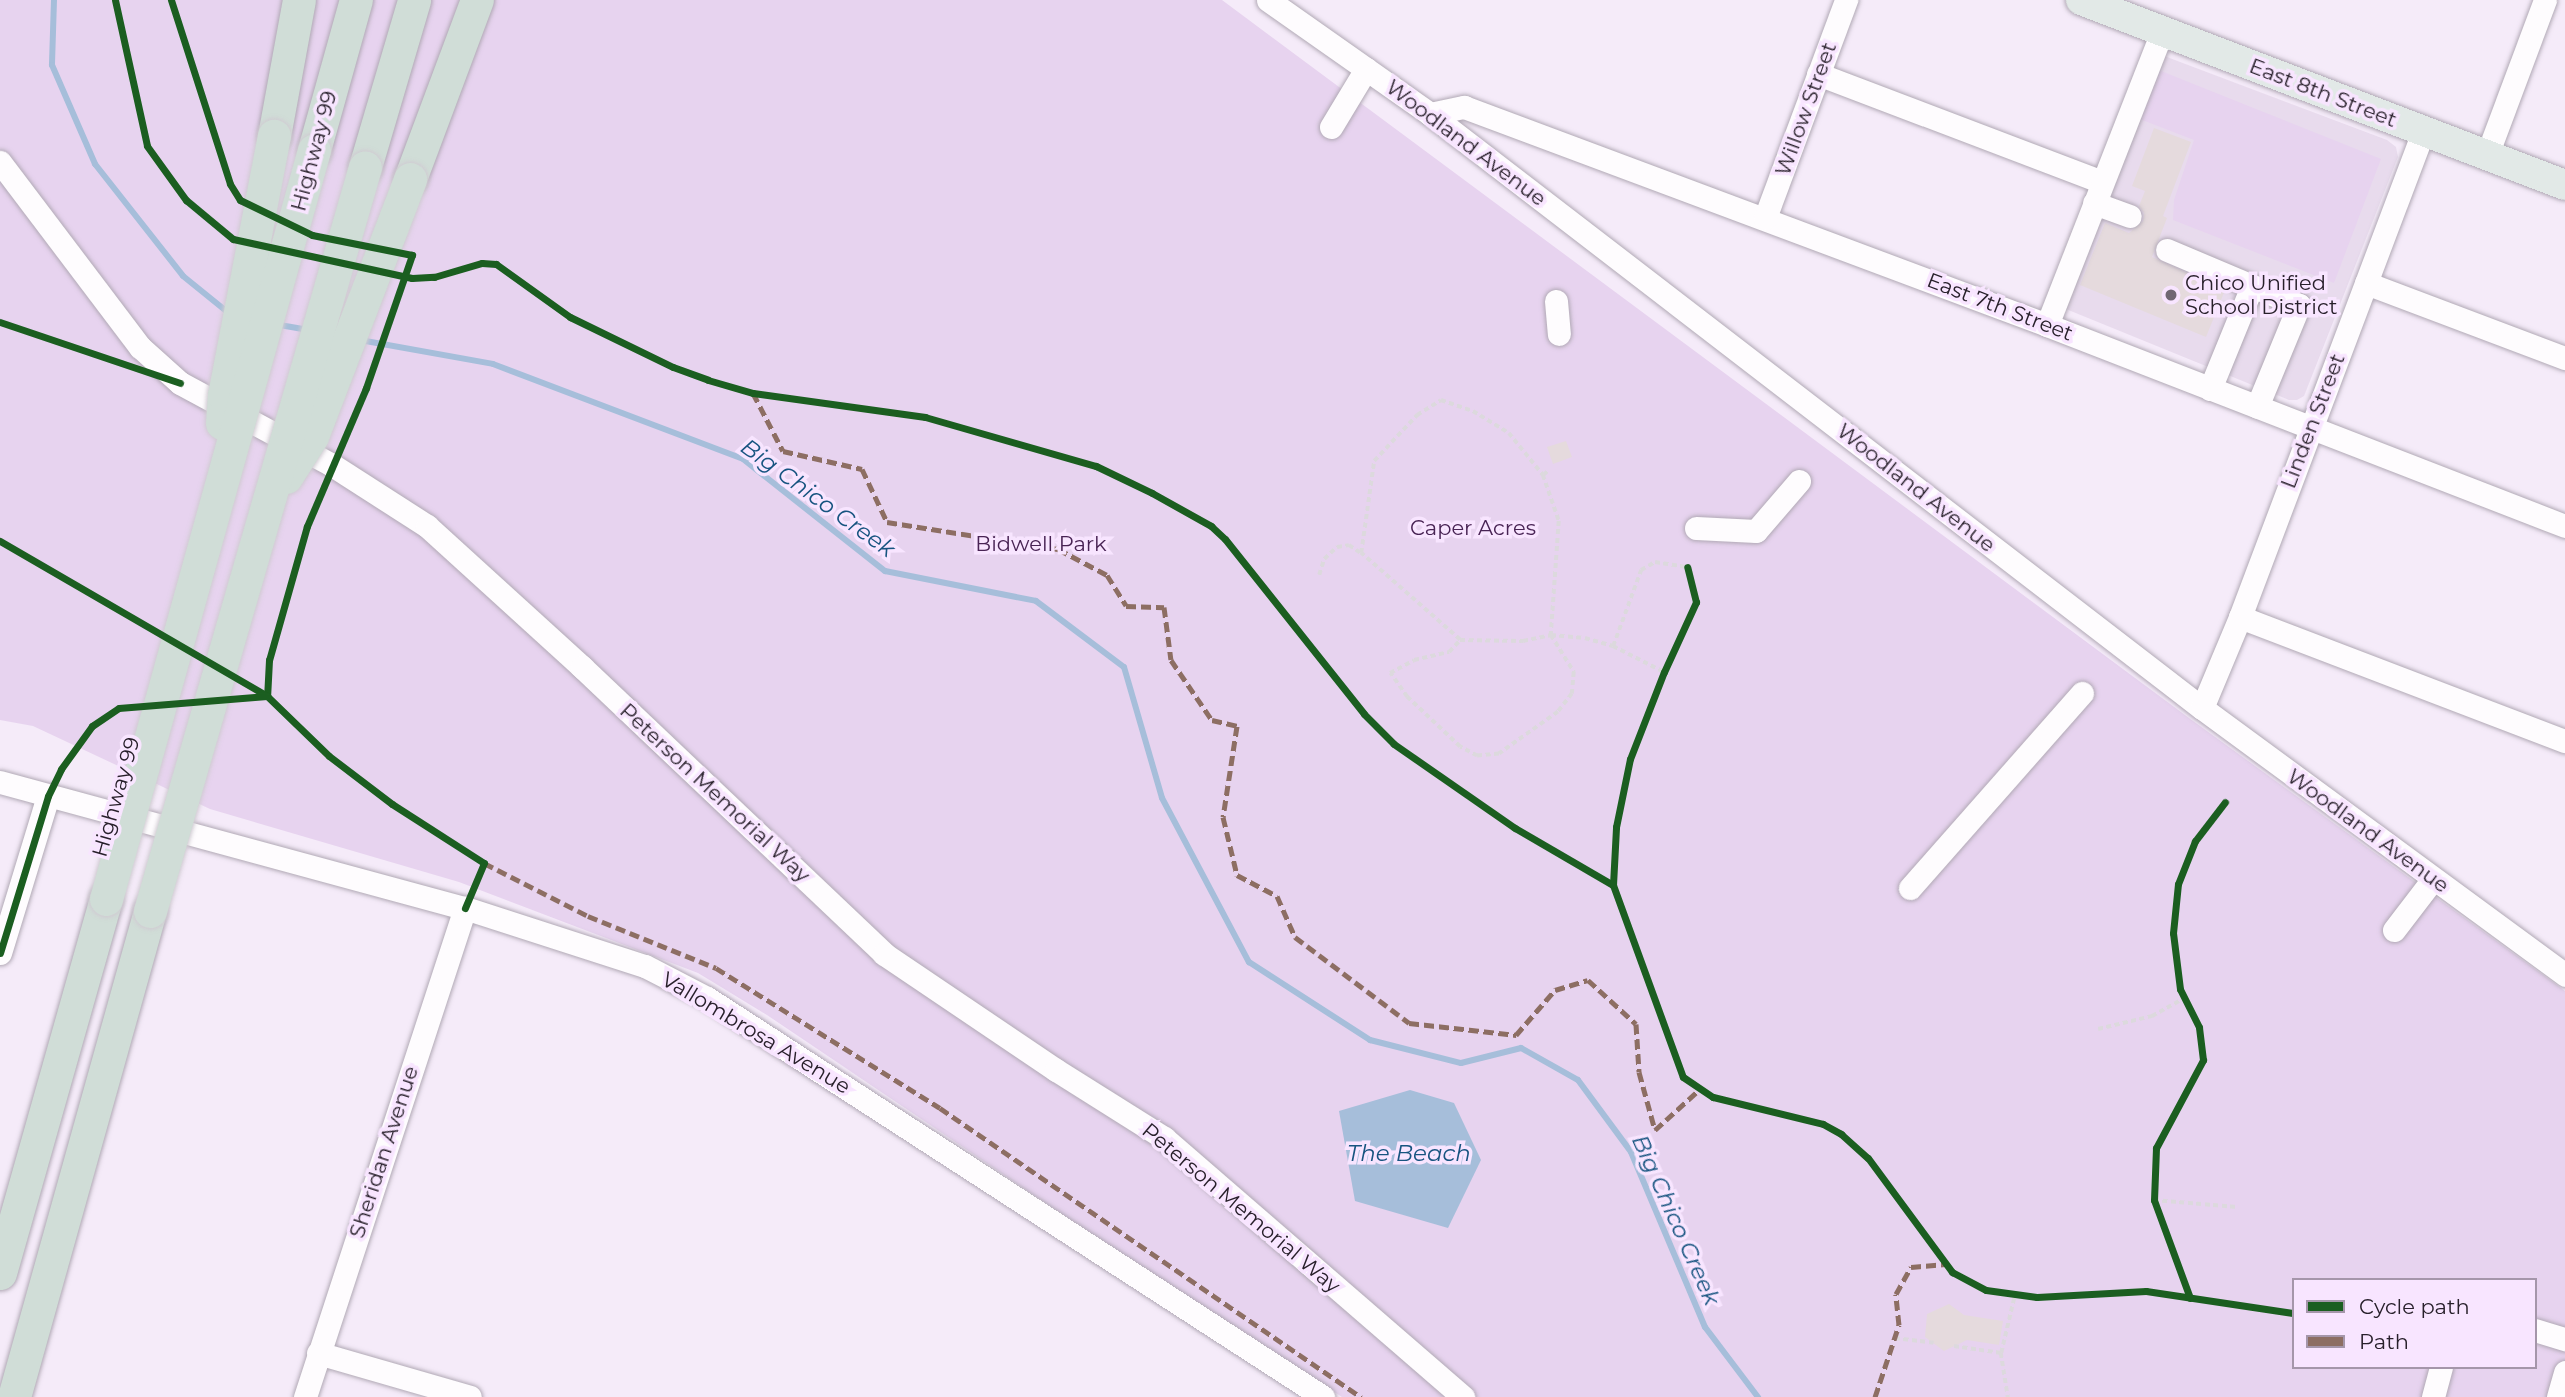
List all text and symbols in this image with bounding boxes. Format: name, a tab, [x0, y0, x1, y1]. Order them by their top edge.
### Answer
street label: Willow Street	[1770, 39, 1842, 179]
street label: East 8th Street	[2246, 53, 2400, 133]
street label: Woodland Avenue	[1381, 75, 1551, 211]
street label: Highway 99	[286, 88, 342, 214]
street label: East 7th Street	[1923, 268, 2077, 346]
place label: Chico Unified School District	[2185, 270, 2337, 320]
marker: Chico Unified School District	[2163, 287, 2179, 303]
street label: Linden Street	[2276, 350, 2350, 492]
street label: Woodland Avenue	[1832, 418, 2000, 558]
water label: Big Chico Creek	[736, 433, 900, 563]
park label: Caper Acres	[1410, 515, 1536, 541]
park label: Bidwell Park	[975, 531, 1107, 557]
street label: Peterson Memorial Way	[615, 698, 815, 888]
street label: Highway 99	[87, 734, 145, 860]
street label: Woodland Avenue	[2282, 764, 2454, 898]
street label: Vallombrosa Avenue	[657, 967, 855, 1099]
street label: Sheridan Avenue	[344, 1063, 424, 1241]
street label: Peterson Memorial Way	[1137, 1118, 1345, 1298]
water label: Big Chico Creek	[1626, 1130, 1726, 1310]
water label: The Beach	[1347, 1139, 1471, 1167]
legend	[2292, 1278, 2537, 1369]
text: Cycle path	[2359, 1294, 2470, 1319]
text: Path	[2359, 1329, 2409, 1354]

